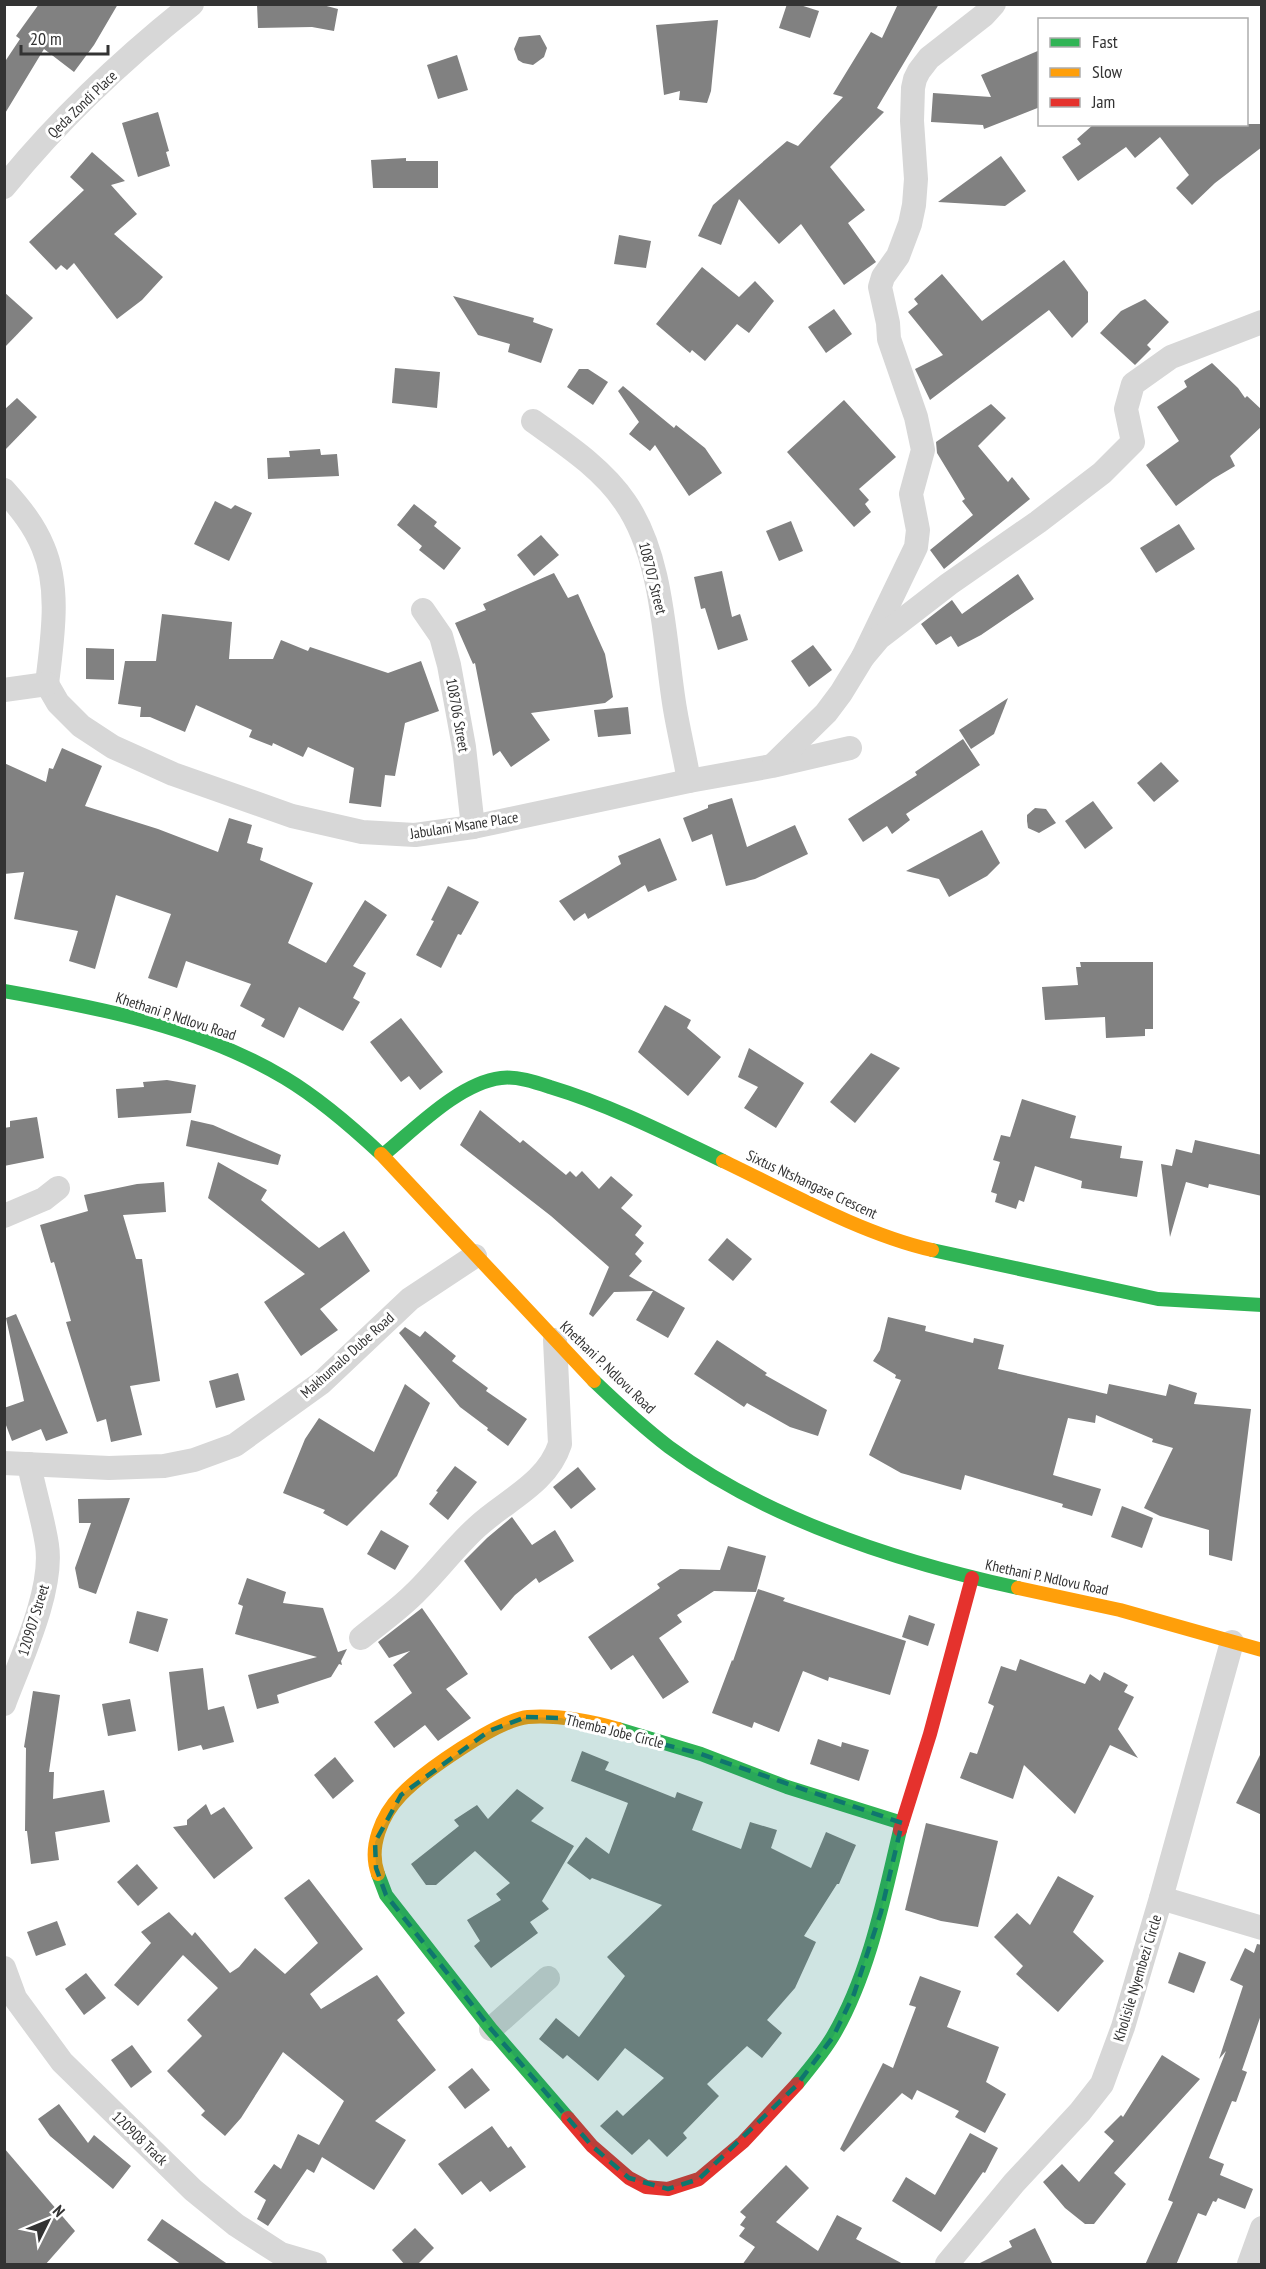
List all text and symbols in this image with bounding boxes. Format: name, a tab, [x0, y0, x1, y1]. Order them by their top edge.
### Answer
scale bar	[21, 18, 108, 56]
legend	[1038, 18, 1248, 126]
text: 20 m	[30, 27, 62, 50]
text: Fast	[1092, 30, 1118, 53]
text: Slow	[1092, 60, 1123, 83]
street label: Qeda Zondi Place	[43, 66, 121, 142]
text: Jam	[1091, 90, 1115, 113]
street label: 108707 Street	[635, 540, 671, 616]
street label: 108706 Street	[442, 677, 474, 753]
street label: Jabulani Msane Place	[408, 807, 519, 843]
street label: Khethani P. Ndlovu Road	[113, 988, 239, 1044]
street label: Sixtus Ntshangase Crescent	[744, 1145, 880, 1223]
street label: Makhumalo Dube Road	[296, 1308, 398, 1402]
street label: Khethani P. Ndlovu Road	[556, 1317, 660, 1417]
street label: Khethani P. Ndlovu Road	[984, 1555, 1110, 1599]
street label: 120907 Street	[13, 1582, 53, 1658]
street label: Themba Jobe Circle	[564, 1710, 666, 1752]
street label: Kholisile Nyembezi Circle	[1109, 1912, 1165, 2044]
street label: 120908 Track	[108, 2107, 172, 2169]
north arrow	[18, 2191, 78, 2251]
text: N	[49, 2201, 69, 2221]

